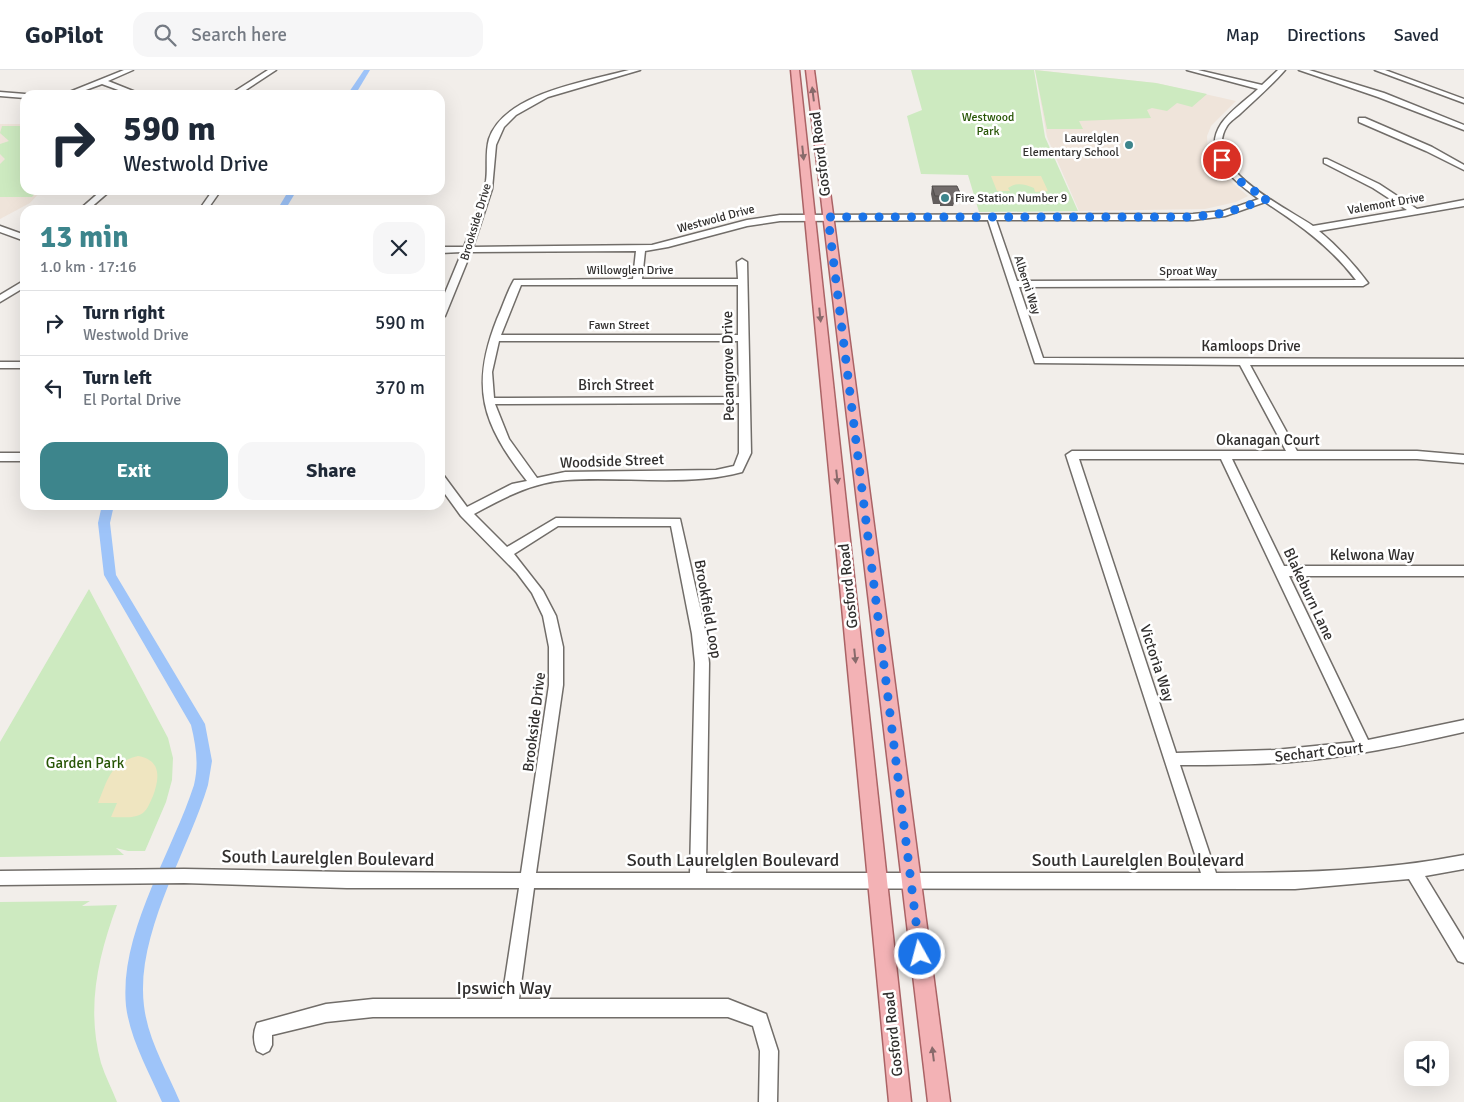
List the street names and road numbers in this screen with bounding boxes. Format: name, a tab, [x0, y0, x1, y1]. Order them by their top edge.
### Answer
street label: Gosford Road	[806, 110, 834, 197]
street label: Brookside Drive	[457, 181, 495, 263]
street label: Valemont Drive	[1346, 190, 1426, 218]
street label: Westwold Drive	[676, 201, 756, 237]
street label: Alberni Way	[1010, 254, 1044, 317]
street label: Willowglen Drive	[587, 263, 673, 278]
street label: Sproat Way	[1159, 264, 1217, 279]
street label: Pecangrove Drive	[718, 311, 738, 421]
street label: Fawn Street	[589, 318, 649, 333]
street label: Kamloops Drive	[1201, 337, 1301, 355]
street label: Birch Street	[578, 376, 654, 394]
street label: Okanagan Court	[1216, 431, 1320, 449]
street label: Woodside Street	[560, 450, 664, 472]
street label: Gosford Road	[835, 543, 861, 629]
street label: Blakeburn Lane	[1280, 545, 1338, 643]
street label: Kelwona Way	[1330, 546, 1414, 564]
street label: Brookfield Loop	[690, 558, 726, 660]
street label: Victoria Way	[1136, 622, 1178, 704]
street label: Brookside Drive	[519, 671, 549, 773]
street label: Sechart Court	[1274, 738, 1364, 766]
street label: South Laurelglen Boulevard	[222, 845, 434, 871]
street label: South Laurelglen Boulevard	[627, 849, 839, 871]
street label: South Laurelglen Boulevard	[1032, 849, 1244, 871]
street label: Ipswich Way	[456, 977, 552, 999]
street label: Gosford Road	[880, 991, 906, 1077]

